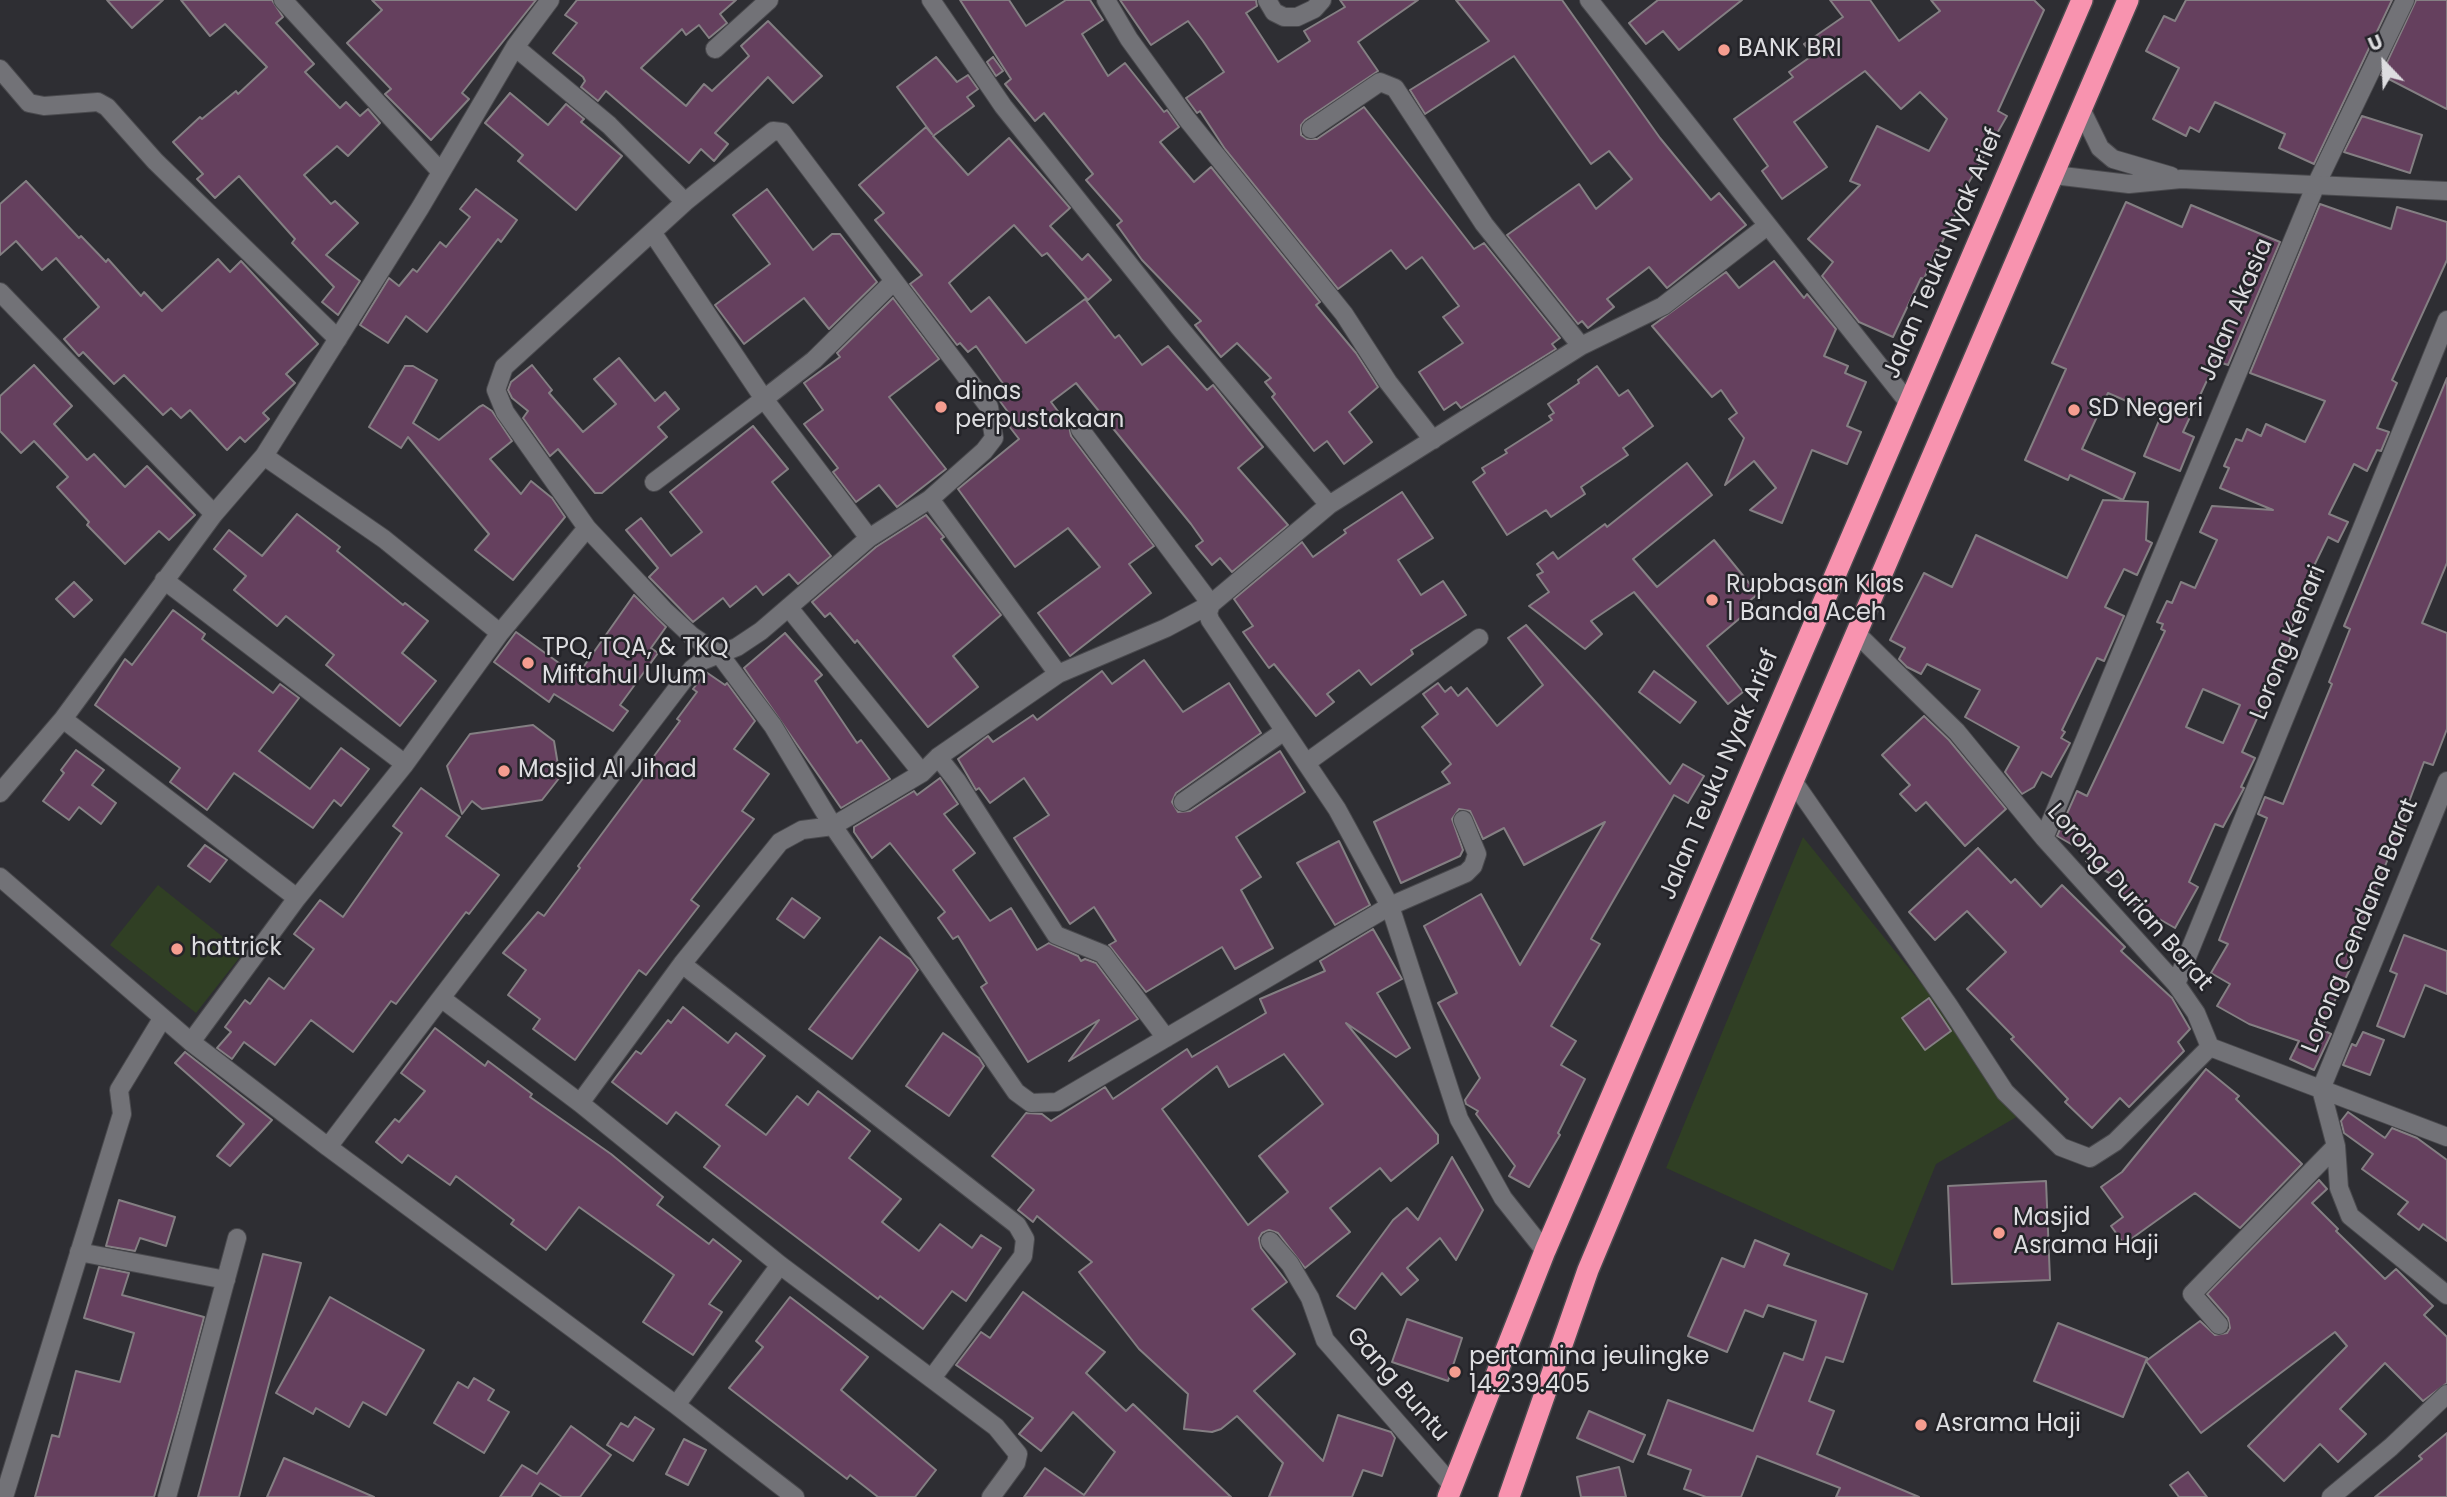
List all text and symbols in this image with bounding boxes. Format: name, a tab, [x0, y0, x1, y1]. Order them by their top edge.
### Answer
north arrow	[2349, 28, 2419, 98]
text: U	[2364, 28, 2387, 58]
place label: BANK BRI	[1738, 36, 1842, 64]
marker: BANK BRI	[1716, 42, 1732, 58]
street label: Jalan Teuku Nyak Arief	[1878, 124, 2010, 384]
street label: Jalan Akasia	[2194, 234, 2280, 386]
place label: dinas perpustakaan	[955, 379, 1124, 435]
place label: SD Negeri	[2088, 396, 2203, 424]
marker: dinas perpustakaan	[933, 399, 949, 415]
marker: SD Negeri	[2066, 402, 2082, 418]
street label: Lorong Kenari	[2245, 562, 2333, 724]
place label: Rupbasan Klas 1 Banda Aceh	[1726, 572, 1904, 628]
marker: Rupbasan Klas 1 Banda Aceh	[1704, 592, 1720, 608]
place label: TPQ, TQA, & TKQ Miftahul Ulum	[542, 635, 729, 691]
street label: Jalan Teuku Nyak Arief	[1654, 645, 1786, 905]
marker: TPQ, TQA, & TKQ Miftahul Ulum	[520, 655, 536, 671]
place label: Masjid Al Jihad	[518, 757, 697, 785]
marker: Masjid Al Jihad	[496, 763, 512, 779]
street label: Lorong Cendana Barat	[2297, 794, 2425, 1058]
street label: Lorong Durian Barat	[2040, 799, 2218, 997]
place label: hattrick	[191, 935, 282, 963]
marker: hattrick	[169, 941, 185, 957]
place label: Masjid Asrama Haji	[2013, 1205, 2159, 1261]
marker: Masjid Asrama Haji	[1991, 1225, 2007, 1241]
street label: Gang Buntu	[1339, 1322, 1455, 1448]
place label: pertamina jeulingke 14.239.405	[1469, 1344, 1709, 1400]
marker: pertamina jeulingke 14.239.405	[1447, 1364, 1463, 1380]
place label: Asrama Haji	[1935, 1411, 2081, 1439]
marker: Asrama Haji	[1913, 1417, 1929, 1433]

